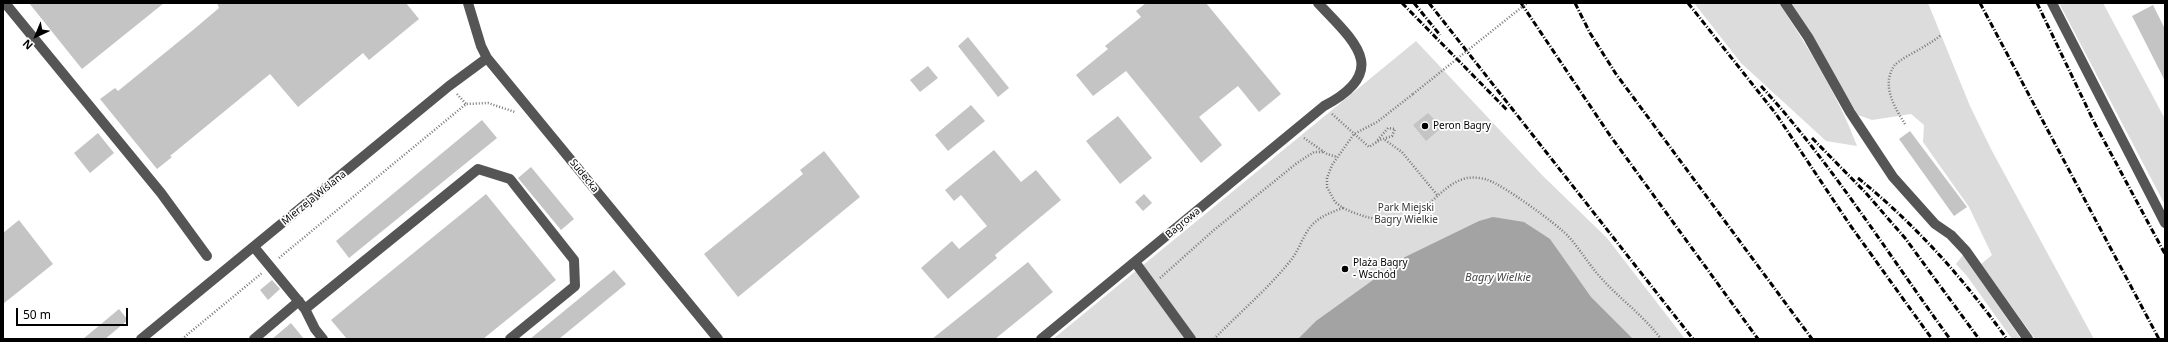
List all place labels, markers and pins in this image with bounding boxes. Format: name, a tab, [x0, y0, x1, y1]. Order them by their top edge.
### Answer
place label: Peron Bagry	[1433, 120, 1491, 132]
marker: Peron Bagry	[1420, 121, 1430, 131]
place label: Plaża Bagry - Wschód	[1353, 257, 1408, 280]
marker: Plaża Bagry - Wschód	[1340, 264, 1350, 274]

